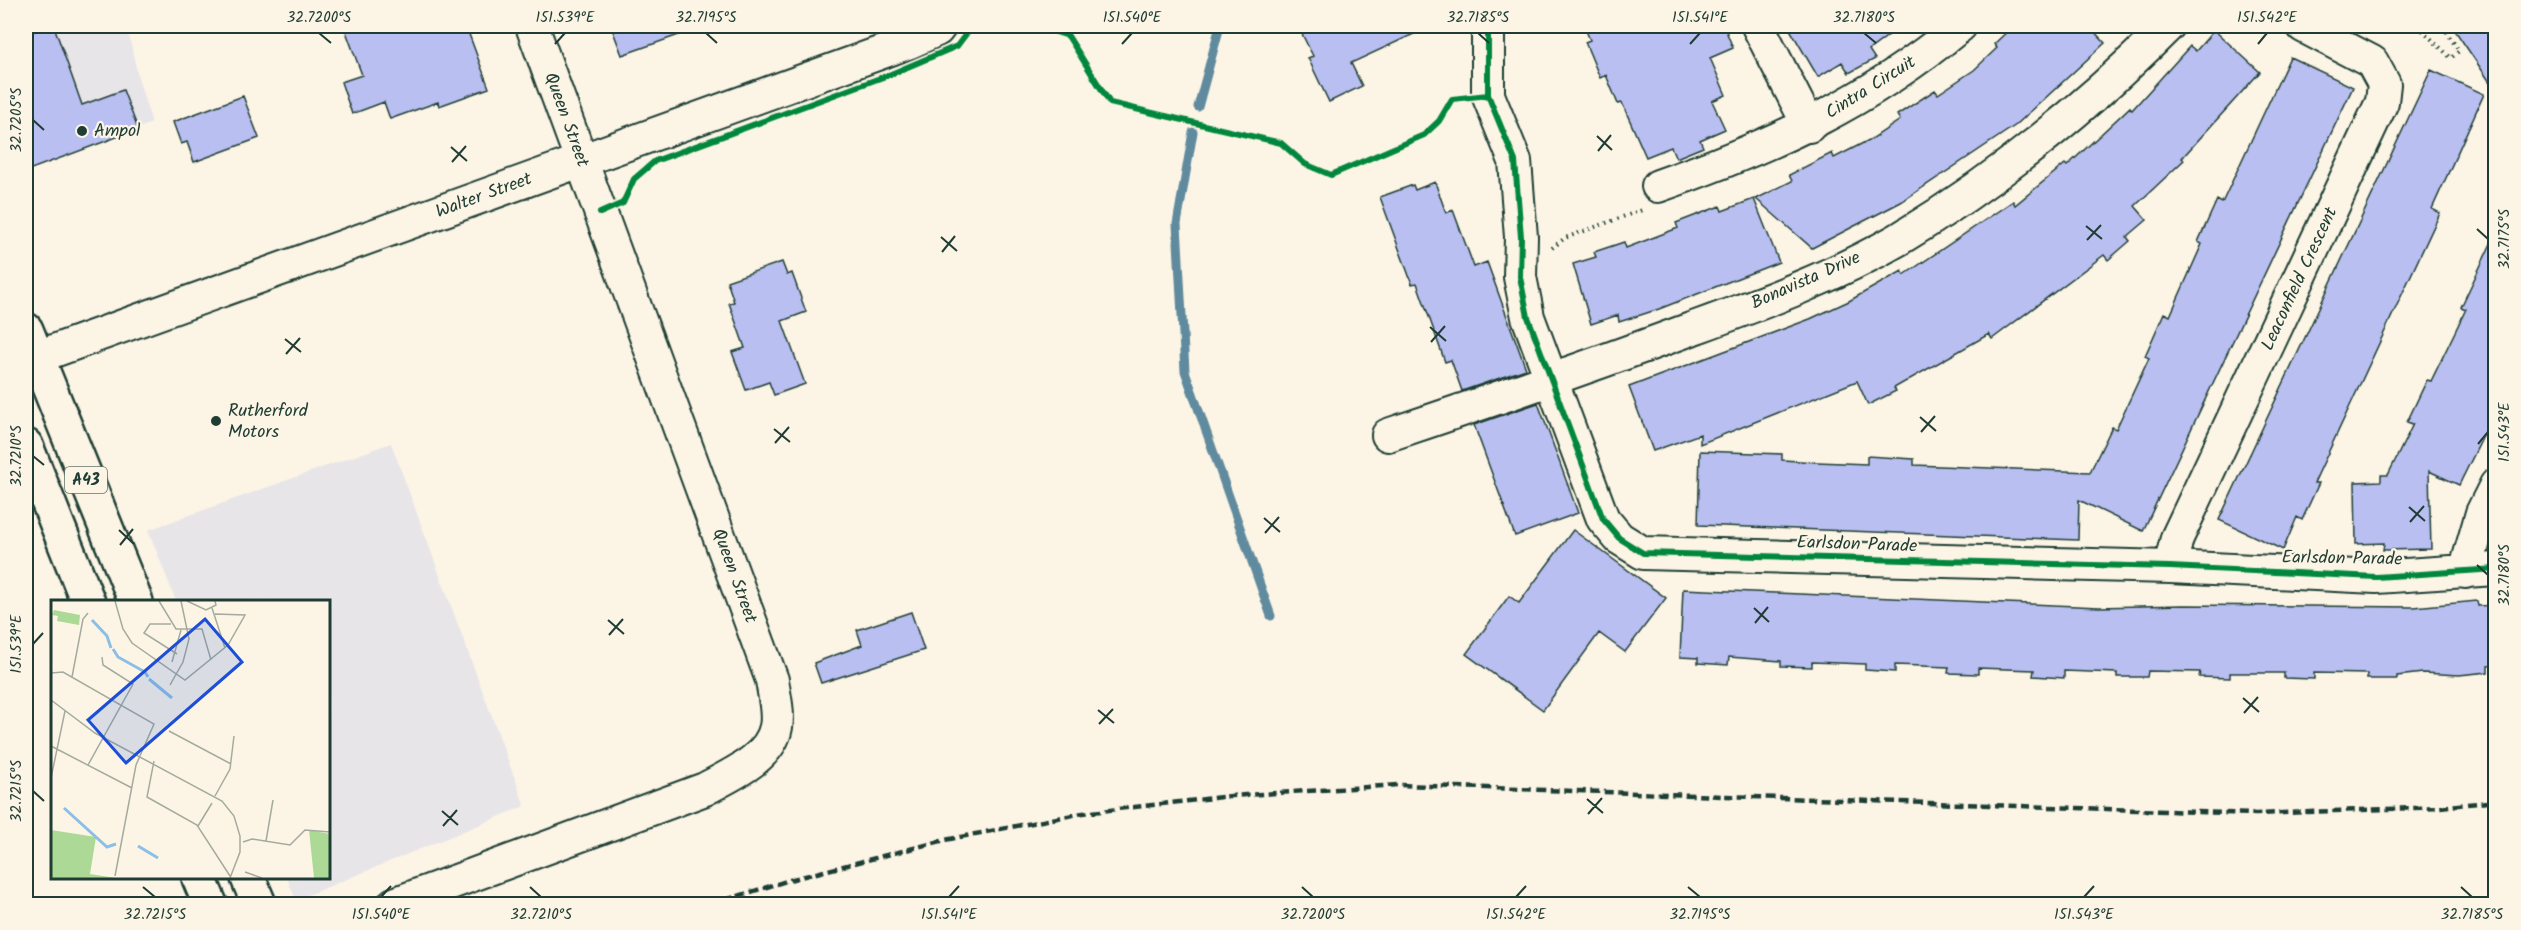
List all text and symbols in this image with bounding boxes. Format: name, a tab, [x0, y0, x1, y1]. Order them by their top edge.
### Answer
text: 32.7200°S	[287, 6, 351, 30]
text: 151.539°E	[536, 6, 596, 30]
text: 32.7195°S	[676, 6, 736, 30]
text: 151.540°E	[1103, 6, 1163, 30]
text: 32.7185°S	[1447, 6, 1509, 30]
text: 151.541°E	[1672, 6, 1729, 30]
text: 32.7180°S	[1833, 6, 1895, 30]
text: 151.542°E	[2237, 6, 2298, 30]
street label: Cintra Circuit	[1820, 48, 1923, 127]
street label: Queen Street	[535, 69, 597, 172]
text: 32.7205°S	[5, 87, 29, 153]
place label: Ampol	[94, 117, 141, 146]
marker: Ampol	[75, 124, 89, 138]
street label: Walter Street	[432, 165, 537, 227]
street label: Leaconfield Crescent	[2254, 201, 2346, 356]
text: 32.7175°S	[2493, 209, 2517, 269]
street label: Bonavista Drive	[1746, 244, 1866, 318]
place label: Rutherford Motors	[228, 397, 309, 447]
text: 151.543°E	[2493, 401, 2517, 462]
marker: Rutherford Motors	[209, 414, 223, 428]
text: 32.7210°S	[5, 425, 29, 487]
road number: A43	[65, 467, 107, 493]
street label: Queen Street	[703, 525, 765, 628]
street label: Earlsdon Parade	[1796, 528, 1918, 562]
street label: Earlsdon Parade	[2281, 543, 2403, 575]
text: 32.7180°S	[2493, 544, 2517, 606]
inset map	[51, 600, 330, 879]
text: 151.539°E	[5, 613, 29, 673]
text: 32.7215°S	[5, 760, 29, 822]
text: 32.7215°S	[124, 903, 186, 927]
text: 151.540°E	[352, 903, 412, 927]
text: 32.7210°S	[510, 903, 572, 927]
text: 151.541°E	[921, 903, 978, 927]
text: 32.7200°S	[1281, 903, 1345, 927]
text: 151.542°E	[1486, 903, 1547, 927]
text: 32.7195°S	[1670, 903, 1730, 927]
text: 151.543°E	[2054, 903, 2115, 927]
text: 32.7185°S	[2441, 903, 2503, 927]

